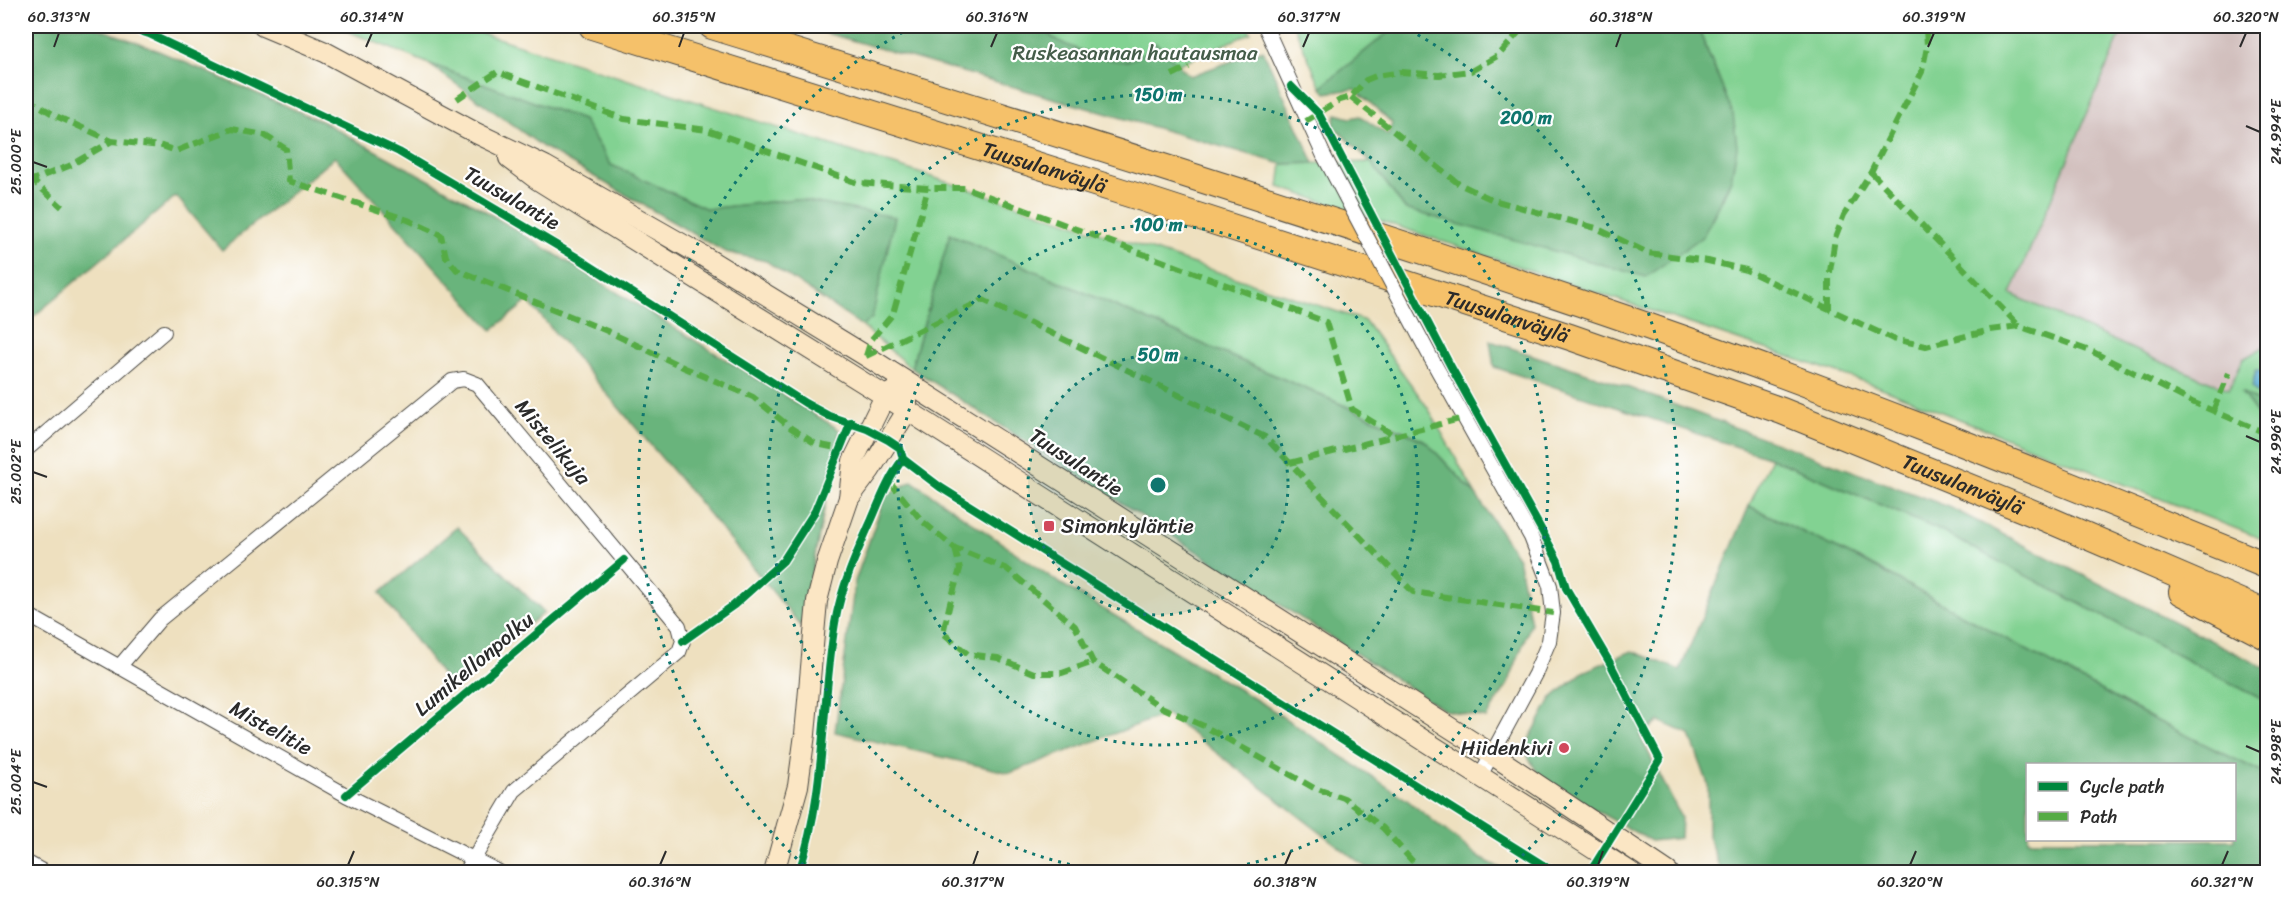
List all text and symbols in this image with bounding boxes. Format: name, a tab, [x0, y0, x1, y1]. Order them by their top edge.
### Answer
text: 60.313°N	[28, 4, 91, 30]
text: 60.314°N	[340, 4, 404, 30]
text: 60.315°N	[652, 4, 716, 30]
text: 60.316°N	[966, 4, 1029, 30]
text: 60.317°N	[1278, 4, 1341, 30]
text: 60.318°N	[1589, 4, 1653, 30]
text: 60.319°N	[1902, 4, 1966, 30]
text: 60.320°N	[2213, 4, 2279, 30]
park label: Ruskeasannan hautausmaa	[1013, 34, 1258, 72]
text: 150 m	[1134, 79, 1182, 111]
text: 24.994°E	[2263, 98, 2289, 165]
text: 200 m	[1499, 102, 1552, 134]
text: 25.000°E	[3, 128, 29, 195]
street label: Tuusulanväylä	[977, 130, 1113, 205]
street label: Tuusulantie	[456, 155, 568, 241]
text: 100 m	[1134, 209, 1183, 241]
street label: Tuusulanväylä	[1440, 279, 1576, 355]
text: 50 m	[1138, 339, 1179, 371]
street label: Mistelikuja	[505, 390, 601, 494]
text: 24.996°E	[2263, 408, 2289, 474]
street label: Tuusulantie	[1021, 417, 1131, 507]
text: 25.002°E	[3, 438, 29, 504]
street label: Tuusulanväylä	[1896, 443, 2031, 527]
centre of rings	[1148, 475, 1168, 495]
place label: Simonkyläntie	[1061, 507, 1194, 545]
marker: Simonkyläntie	[1042, 519, 1056, 533]
street label: Lumikellonpolku	[405, 602, 543, 726]
street label: Mistelitie	[222, 690, 320, 767]
text: 24.998°E	[2263, 718, 2289, 784]
place label: Hiidenkivi	[1461, 729, 1553, 767]
marker: Hiidenkivi	[1557, 741, 1571, 755]
text: 25.004°E	[3, 748, 29, 815]
legend	[2026, 763, 2236, 841]
text: Cycle path	[2080, 771, 2164, 803]
text: Path	[2080, 801, 2117, 833]
text: 60.315°N	[316, 869, 380, 895]
text: 60.316°N	[629, 869, 692, 895]
text: 60.317°N	[942, 869, 1005, 895]
text: 60.318°N	[1253, 869, 1317, 895]
text: 60.319°N	[1566, 869, 1630, 895]
text: 60.320°N	[1877, 869, 1943, 895]
text: 60.321°N	[2191, 869, 2254, 895]

